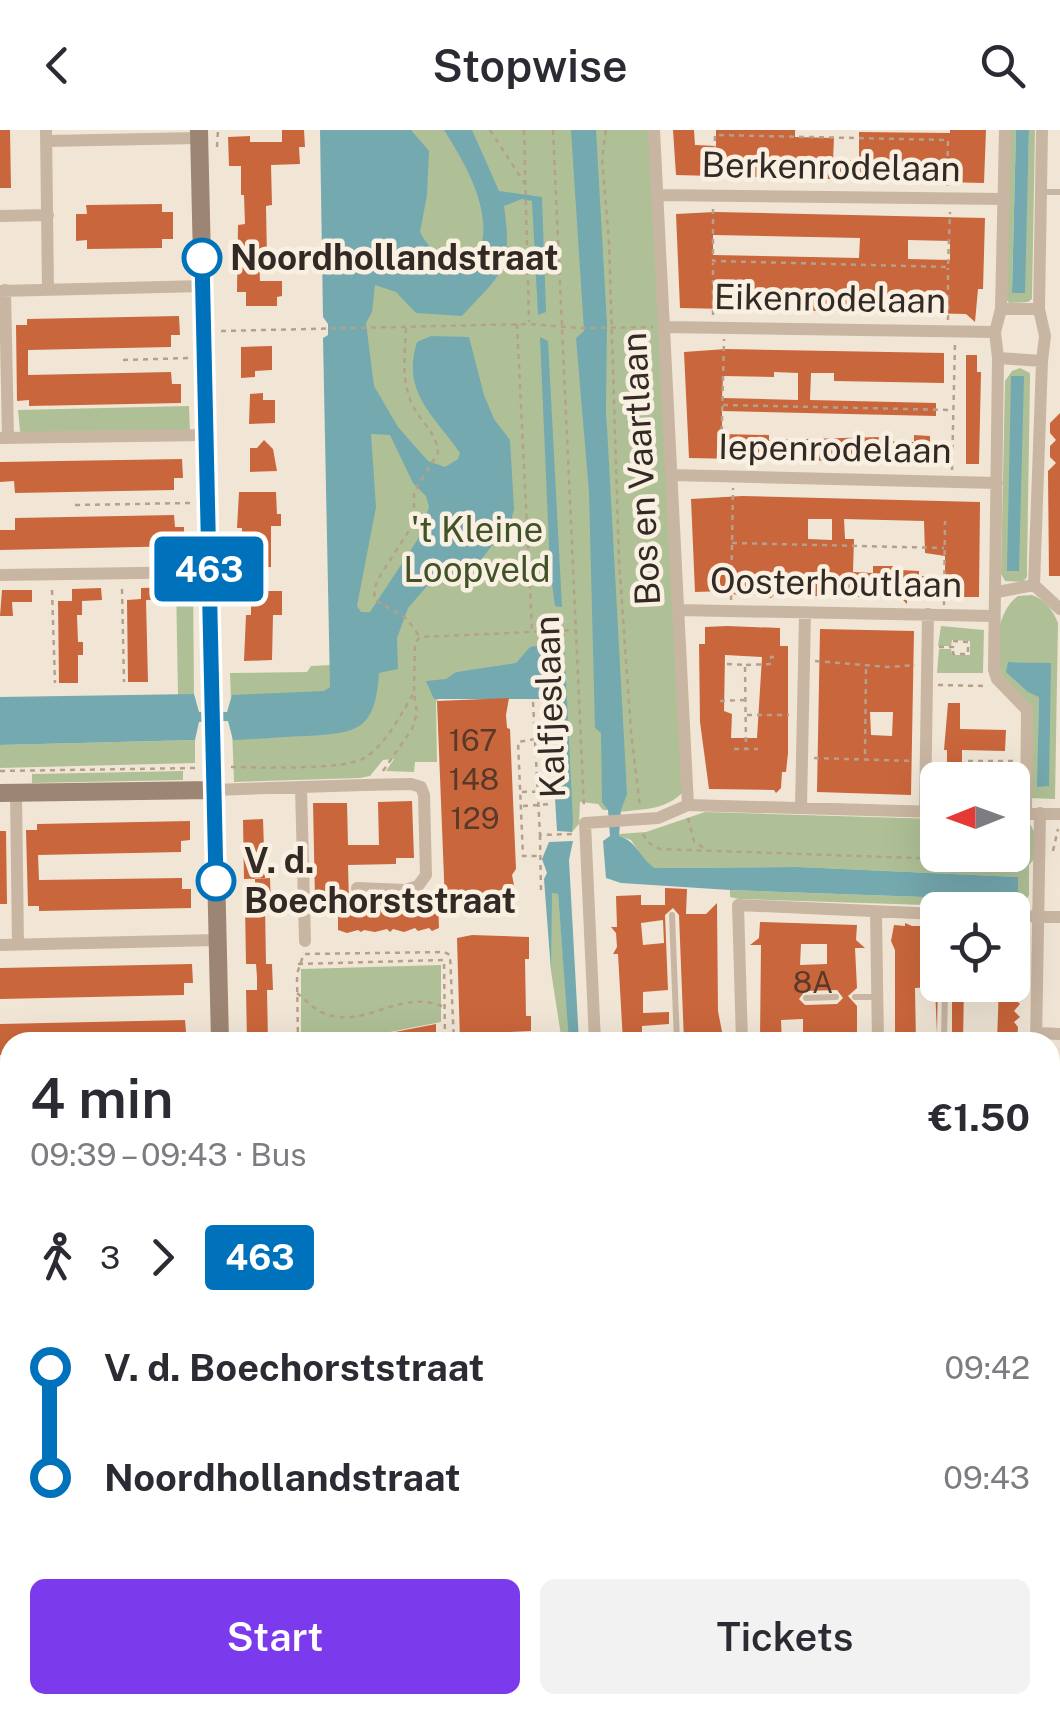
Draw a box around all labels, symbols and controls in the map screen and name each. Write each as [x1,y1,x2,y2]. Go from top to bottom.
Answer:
icon: back [30,38,85,93]
icon: search [975,38,1030,93]
text: Stopwise [432,39,628,92]
street label: Berkenrodelaan [701,144,961,189]
place label: Noordhollandstraat [230,237,558,278]
marker: Noordhollandstraat [183,239,221,277]
street label: Eikenrodelaan [714,276,946,321]
street label: Bos en Vaartlaan [613,331,668,607]
street label: Iepenrodelaan [718,426,952,471]
park label: 't Kleine Loopveld [403,509,551,590]
line badge: 463 [152,536,266,602]
text: 463 [174,549,244,590]
street label: Oosterhoutlaan [710,560,962,605]
street label: Kalfjeslaan [526,615,573,799]
house number: 167 [449,722,497,758]
house number: 148 [449,761,499,797]
north arrow [920,762,1030,872]
map controls [920,762,1030,1002]
house number: 129 [451,800,499,836]
place label: V. d. Boechorststraat [244,840,516,921]
marker: V. d. Boechorststraat [197,862,235,900]
button: locate [920,892,1030,1002]
house number: 8A [793,964,833,1000]
text: 4 min [30,1066,173,1130]
text: €1.50 [929,1095,1030,1140]
text: 09:39 – 09:43 · Bus [30,1136,307,1173]
icon: walk [30,1230,85,1285]
icon: forward [135,1230,190,1285]
text: 463 [225,1237,294,1278]
text: 3 [100,1239,120,1276]
text: V. d. Boechorststraat [104,1345,484,1390]
text: 09:42 [944,1349,1030,1386]
text: Noordhollandstraat [104,1455,461,1500]
text: 09:43 [943,1459,1030,1496]
button: Start [30,1579,520,1694]
button: Tickets [540,1579,1030,1694]

